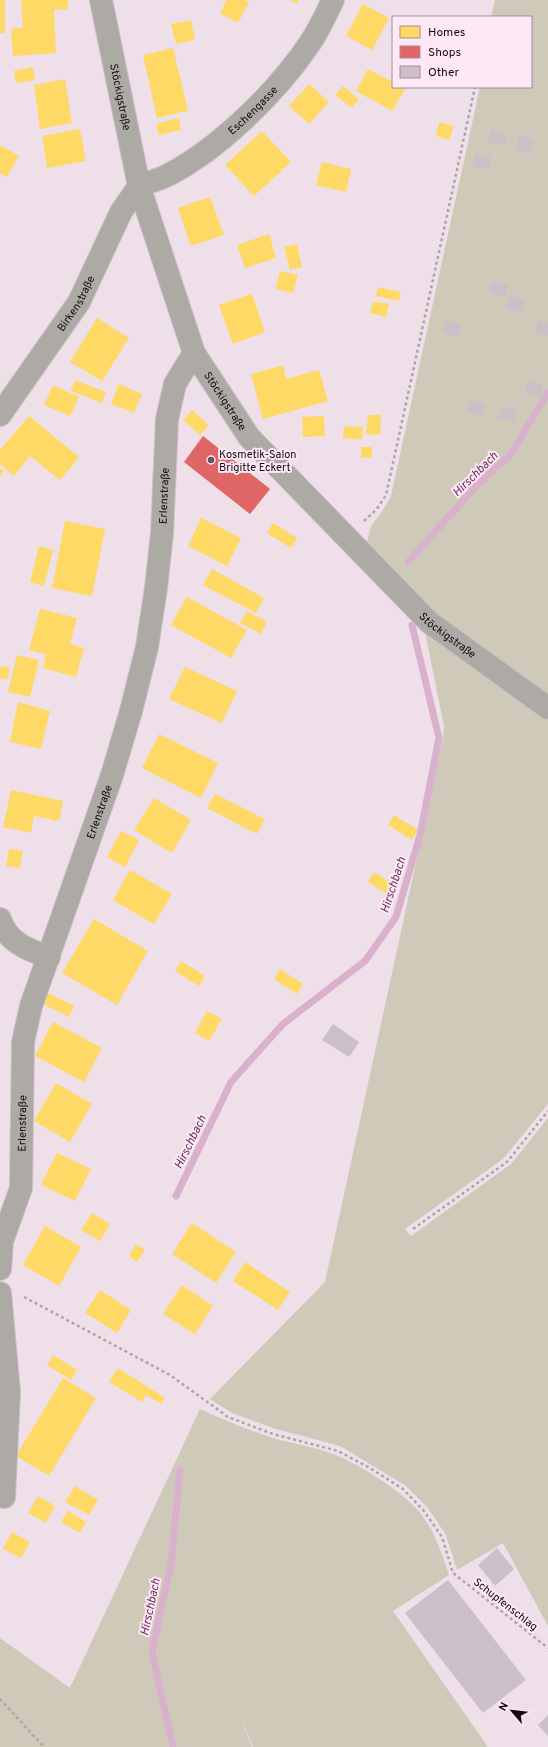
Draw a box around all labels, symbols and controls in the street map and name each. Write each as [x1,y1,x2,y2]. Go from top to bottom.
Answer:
legend [392,16,532,88]
text: Homes [428,25,465,41]
text: Shops [428,45,461,61]
street label: Stöckigstraße [106,63,134,132]
text: Other [428,65,460,81]
street label: Eschengasse [225,83,281,138]
street label: Birkenstraße [54,274,98,335]
street label: Stöckigstraße [200,369,249,434]
place label: Kosmetik-Salon Brigitte Eckert [219,448,297,475]
water label: Hirschbach [450,448,502,501]
marker: Kosmetik-Salon Brigitte Eckert [206,455,216,465]
street label: Erlenstraße [156,467,173,524]
street label: Stöckigstraße [416,610,479,662]
street label: Erlenstraße [84,783,116,841]
water label: Hirschbach [377,855,411,915]
street label: Erlenstraße [15,1095,30,1152]
water label: Hirschbach [171,1112,211,1172]
street label: Schupfenschlag [470,1575,540,1634]
water label: Hirschbach [137,1577,165,1637]
north arrow [492,1691,532,1731]
text: N [496,1700,512,1714]

